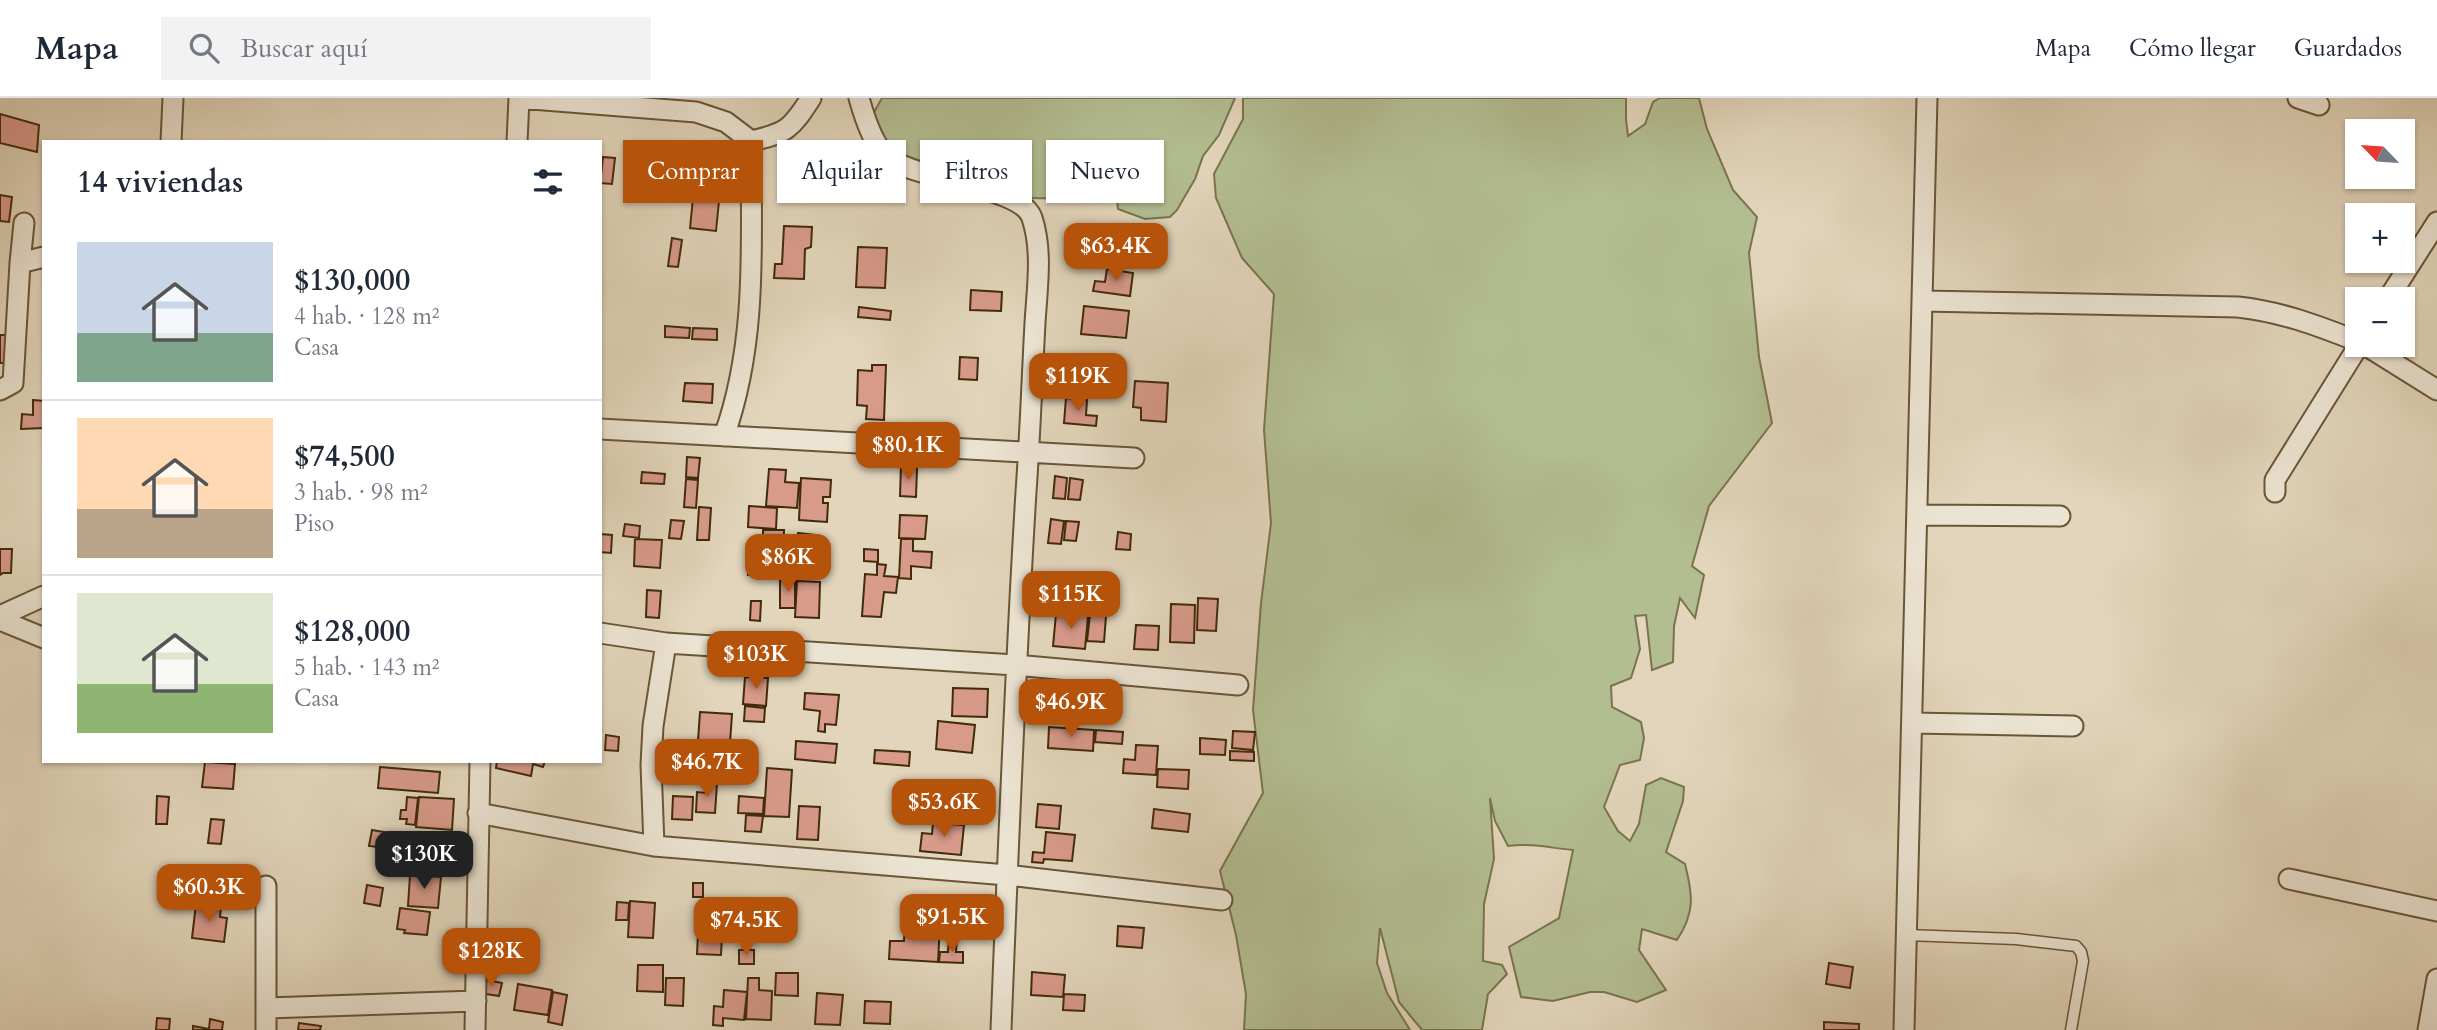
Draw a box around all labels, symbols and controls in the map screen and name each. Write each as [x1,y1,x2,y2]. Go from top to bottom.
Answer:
search box [161,17,651,80]
text: Mapa [35,26,119,71]
icon: search [185,29,223,67]
text: Buscar aquí [241,31,368,66]
text: Mapa [2035,32,2091,65]
text: Cómo llegar [2129,32,2256,65]
text: Guardados [2294,32,2402,65]
north arrow [2345,119,2415,189]
map controls [2345,119,2415,357]
chip: Comprar [623,140,763,203]
chip: Alquilar [777,140,906,203]
chip: Filtros [920,140,1032,203]
chip: Nuevo [1046,140,1164,203]
text: 14 viviendas [77,162,243,203]
icon: filters [529,163,567,201]
button: + [2345,203,2415,273]
pin: $63.4K [1059,223,1173,283]
text: $63.4K [1080,230,1152,261]
text: $130,000 [294,260,410,301]
icon: home [133,270,217,354]
button: − [2345,287,2415,357]
text: 4 hab. · 128 m² [294,301,440,332]
text: Casa [294,332,339,363]
pin: $119K [1029,354,1127,413]
text: $119K [1045,360,1111,391]
pin: $80.1K [851,422,965,482]
text: $80.1K [872,429,944,460]
text: $74,500 [294,436,395,477]
icon: home [133,446,217,530]
text: 3 hab. · 98 m² [294,477,428,508]
text: Piso [294,508,334,539]
pin: $86K [747,534,829,594]
text: $86K [761,541,815,572]
pin: $115K [1022,572,1120,631]
text: $115K [1038,578,1104,609]
text: $128,000 [294,611,410,652]
icon: home [133,621,217,705]
pin: $103K [707,632,805,691]
text: $103K [723,638,789,669]
text: 5 hab. · 143 m² [294,652,440,683]
pin: $46.9K [1014,680,1128,739]
text: Casa [294,683,339,714]
text: $46.9K [1035,686,1107,717]
pin: $46.7K [650,740,764,799]
text: $46.7K [671,746,743,777]
pin: $53.6K [887,780,1001,839]
text: $53.6K [908,786,980,817]
pin: $130K [375,832,473,891]
text: $130K [391,838,457,869]
pin: $60.3K [152,864,266,924]
text: $60.3K [173,871,245,902]
pin: $91.5K [895,894,1009,954]
pin: $74.5K [689,898,803,957]
text: $91.5K [916,901,988,932]
text: $74.5K [710,904,782,935]
pin: $128K [442,928,540,988]
text: $128K [458,935,524,966]

